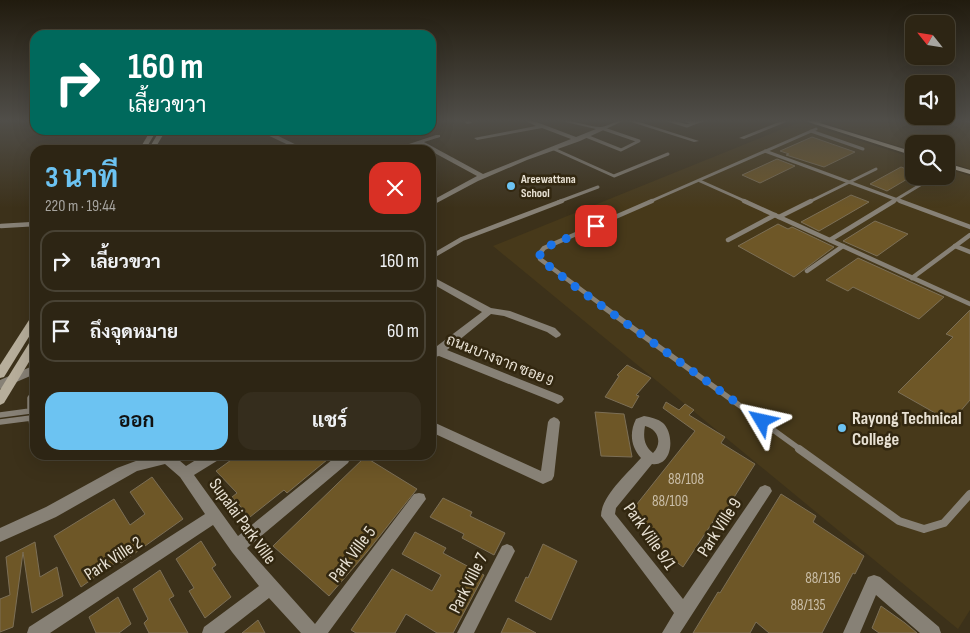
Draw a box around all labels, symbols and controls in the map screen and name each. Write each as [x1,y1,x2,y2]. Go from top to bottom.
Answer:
north arrow [905,15,955,65]
map controls [905,15,955,185]
text: 160 m [128,46,204,89]
icon: right [45,50,110,115]
button: sound [905,75,955,125]
text: เลี้ยวขวา [128,92,206,119]
button: search [905,135,955,185]
text: 3 นาที [45,160,118,196]
button: close [369,162,421,214]
place label: Areewattana School [520,172,576,201]
marker: Areewattana School [505,180,517,192]
text: 220 m · 19:44 [45,197,116,216]
pin [575,205,617,247]
icon: arrive [582,212,610,240]
icon: right [47,247,75,275]
text: 160 m [380,250,419,273]
text: เลี้ยวขวา [90,251,161,274]
icon: arrive [47,317,75,345]
text: 60 m [387,320,419,343]
text: ถึงจุดหมาย [90,321,178,344]
street label: ถนนบางจาก ซอย 9 [443,330,556,391]
button: ออก [45,392,228,450]
button: แชร์ [238,392,421,450]
position arrow [735,394,787,446]
place label: Rayong Technical College [852,408,962,450]
marker: Rayong Technical College [836,422,848,434]
house number: 88/108 [668,470,704,489]
street label: Supalai Park Ville [205,474,281,568]
house number: 88/109 [652,492,688,511]
street label: Park Ville 9 [693,494,746,560]
street label: Park Ville 9/1 [619,499,681,574]
street label: Park Ville 5 [325,522,380,586]
street label: Park Ville 2 [80,532,146,585]
street label: Park Ville 7 [444,549,493,617]
house number: 88/136 [805,569,841,588]
house number: 88/135 [790,596,826,615]

